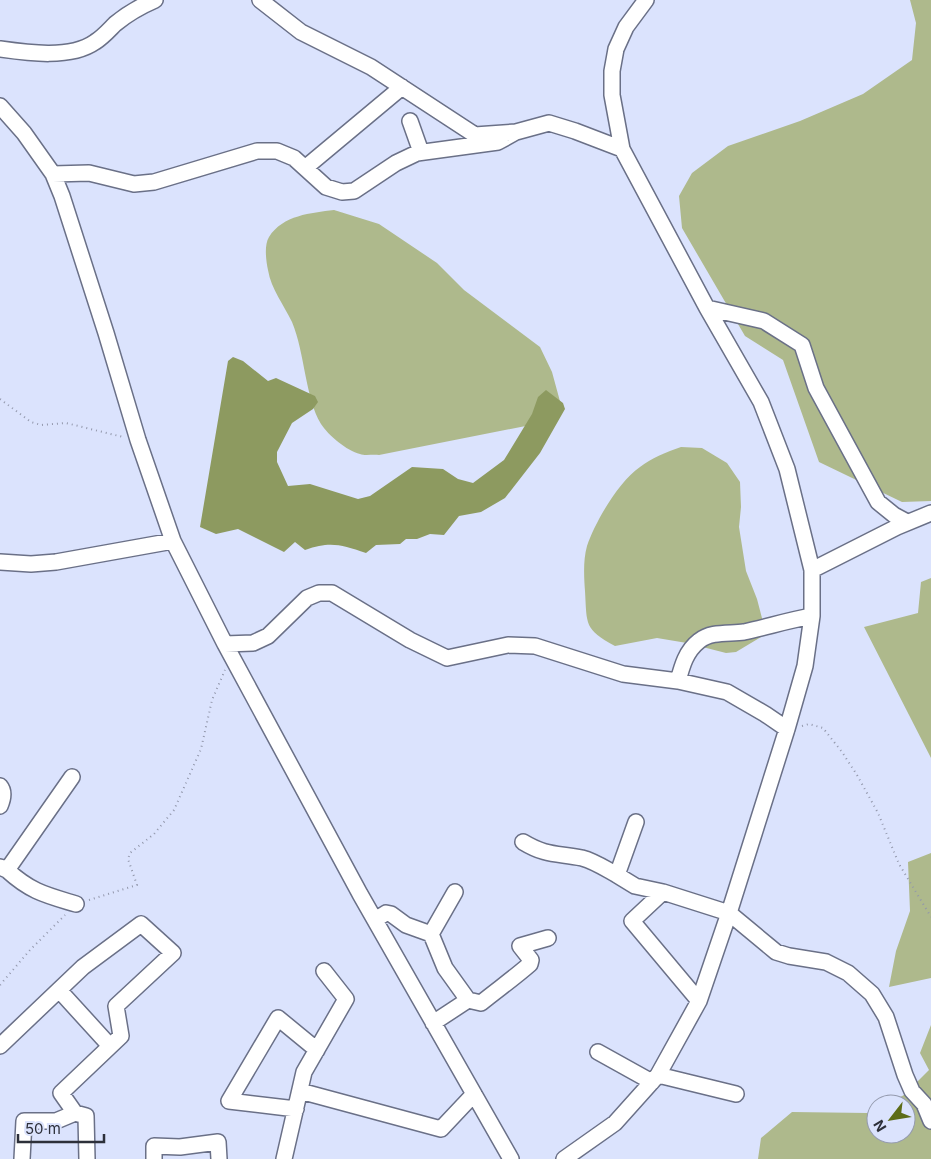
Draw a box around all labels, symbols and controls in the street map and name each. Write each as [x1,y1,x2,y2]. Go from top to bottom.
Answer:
north arrow [866,1094,916,1144]
scale bar [18,1112,104,1144]
text: N [869,1117,889,1135]
text: 50 m [25,1119,61,1138]

